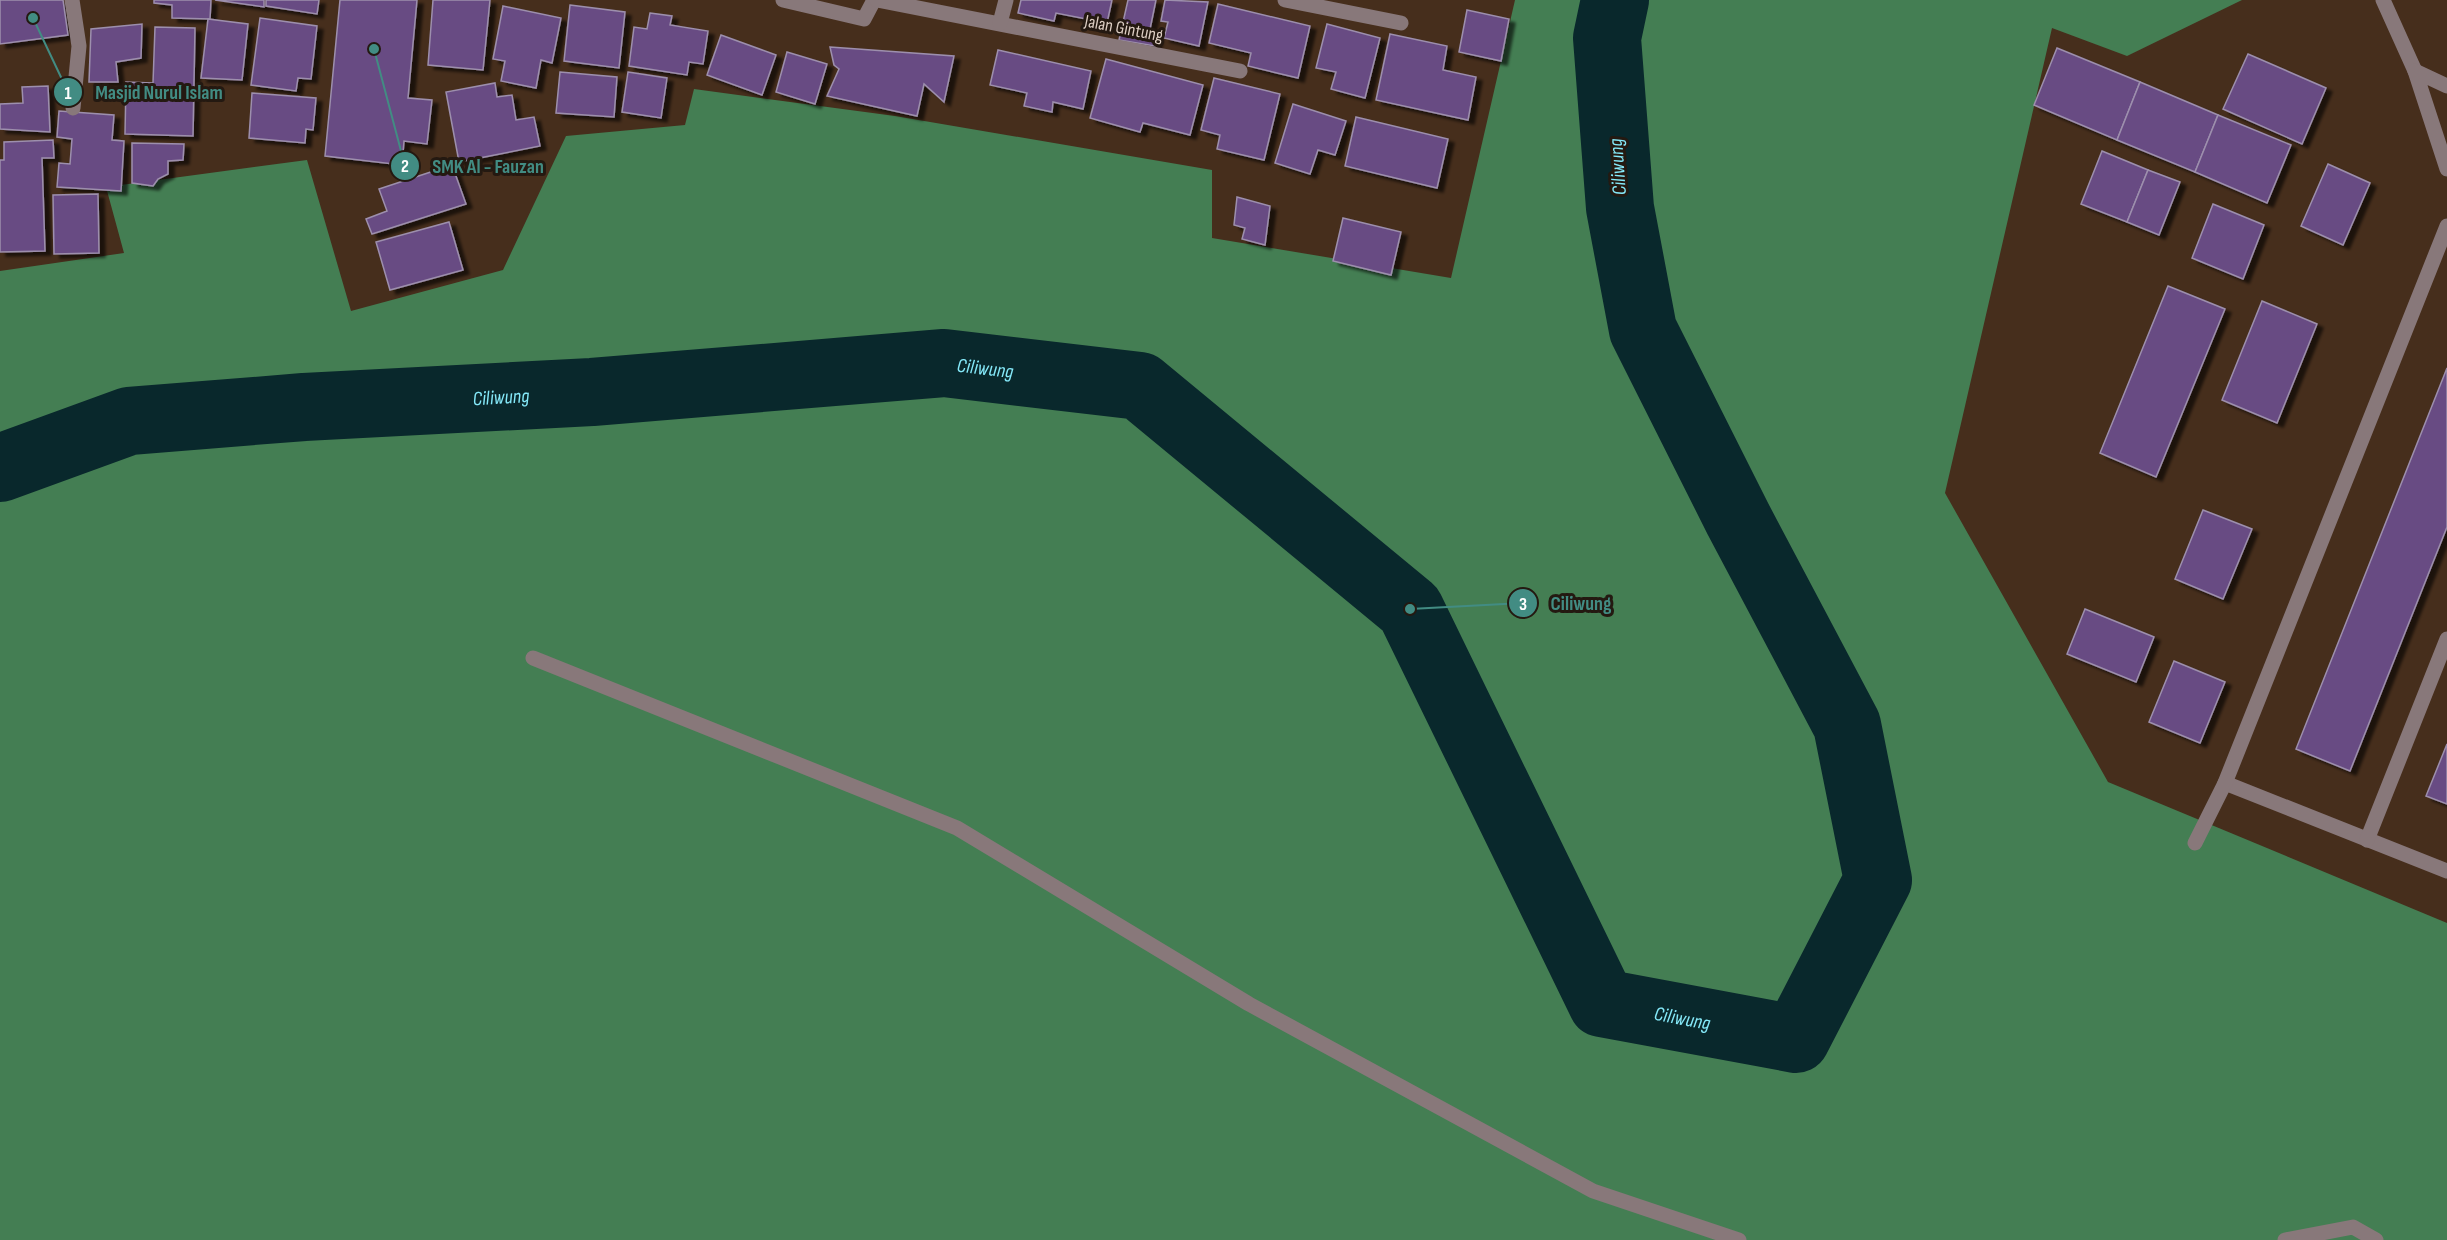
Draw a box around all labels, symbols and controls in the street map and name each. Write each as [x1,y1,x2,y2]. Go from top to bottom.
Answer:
street label: Jalan Gintung [1082,10,1165,46]
callout: Masjid Nurul Islam [53,73,234,111]
text: Masjid Nurul Islam [95,81,223,105]
text: 1 [64,83,72,104]
water label: Ciliwung [1604,138,1632,196]
callout: SMK Al - Fauzan [390,147,556,185]
text: SMK Al - Fauzan [432,155,544,179]
text: 2 [401,156,409,177]
water label: Ciliwung [956,354,1015,384]
water label: Ciliwung [472,384,530,411]
callout: Ciliwung [1508,584,1623,622]
text: Ciliwung [1551,592,1612,616]
text: 3 [1519,594,1527,615]
water label: Ciliwung [1652,1002,1712,1036]

